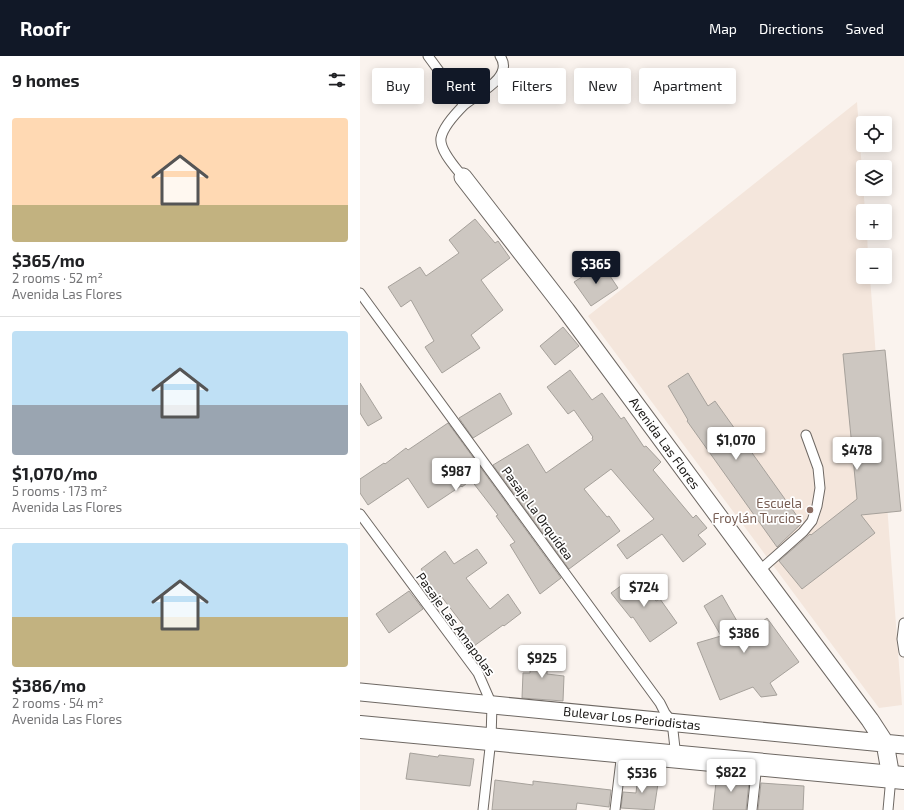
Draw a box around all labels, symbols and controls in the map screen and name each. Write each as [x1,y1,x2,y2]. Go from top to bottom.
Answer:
text: Roofr [20,17,70,40]
text: Map [709,20,737,37]
text: Directions [759,20,824,37]
text: Saved [846,20,884,37]
chip: Buy [372,68,424,104]
chip: Rent [432,68,490,104]
chip: Filters [498,68,566,104]
chip: New [574,68,631,104]
chip: Apartment [639,68,736,104]
icon: filters [326,69,348,91]
text: 9 homes [12,70,80,90]
map controls [856,116,892,284]
button: locate [856,116,892,152]
icon: home [144,144,216,216]
button: layers [856,160,892,196]
button: + [856,204,892,240]
button: − [856,248,892,284]
text: $365/mo [12,250,85,270]
pin: $365 [572,251,620,285]
text: $365 [581,256,611,272]
text: 2 rooms · 52 m² [12,270,103,286]
text: Avenida Las Flores [12,286,122,302]
icon: home [144,357,216,429]
street label: Avenida Las Flores [626,394,704,492]
pin: $1,070 [703,427,769,461]
text: $1,070 [716,432,756,448]
pin: $478 [833,437,881,471]
text: $478 [842,442,872,458]
pin: $987 [432,458,480,492]
text: $1,070/mo [12,463,98,483]
text: $987 [441,463,471,479]
street label: Pasaje La Orquídea [499,463,577,563]
text: 5 rooms · 173 m² [12,483,107,499]
place label: Escuela Froylán Turcios [712,495,802,526]
text: Avenida Las Flores [12,499,122,515]
marker: Escuela Froylán Turcios [805,505,815,515]
icon: home [144,569,216,641]
street label: Pasaje Las Amapolas [413,569,499,679]
pin: $724 [620,574,668,608]
text: $724 [629,579,659,595]
pin: $386 [720,620,768,654]
text: $386 [729,625,759,641]
pin: $925 [518,645,566,679]
text: $925 [527,650,557,666]
text: $386/mo [12,675,86,695]
text: 2 rooms · 54 m² [12,695,104,711]
street label: Bulevar Los Periodistas [563,703,701,733]
text: Avenida Las Flores [12,711,122,727]
pin: $822 [707,759,755,793]
pin: $536 [618,760,666,794]
text: $822 [716,764,746,780]
text: $536 [627,765,657,781]

